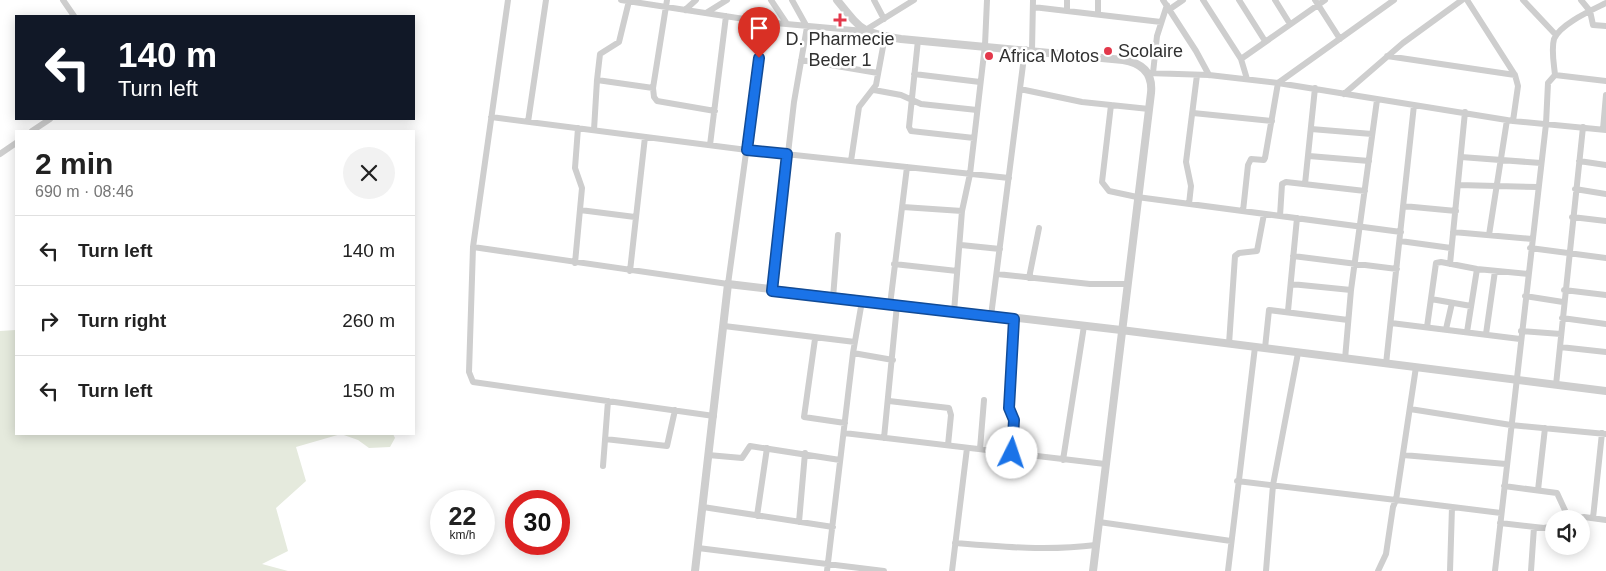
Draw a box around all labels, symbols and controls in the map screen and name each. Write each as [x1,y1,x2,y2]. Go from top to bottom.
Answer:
pin [738,7,780,58]
icon: arrive [745,14,773,42]
marker: D. Pharmecie Beder 1 [834,14,846,26]
place label: D. Pharmecie Beder 1 [785,29,895,70]
icon: left [35,35,100,100]
text: 140 m [118,35,217,74]
place label: Scolaire [1118,41,1183,61]
marker: Scolaire [1102,45,1114,57]
place label: Africa Motos [999,46,1099,66]
marker: Africa Motos [983,50,995,62]
text: Turn left [118,76,198,101]
text: 2 min [35,147,113,180]
button: close [343,147,395,199]
text: 690 m · 08:46 [35,183,134,200]
icon: left [35,237,63,265]
text: Turn left [78,240,153,261]
text: 140 m [342,240,395,261]
icon: right [35,307,63,335]
text: Turn right [78,310,166,331]
text: 260 m [342,310,395,331]
icon: left [35,377,63,405]
text: Turn left [78,380,153,401]
text: 150 m [342,380,395,401]
position arrow [985,426,1037,478]
speed limit sign: 30 [505,490,570,555]
text: 22 [449,502,476,530]
map controls [1545,510,1590,555]
button: sound [1545,510,1590,555]
text: km/h [449,528,476,542]

